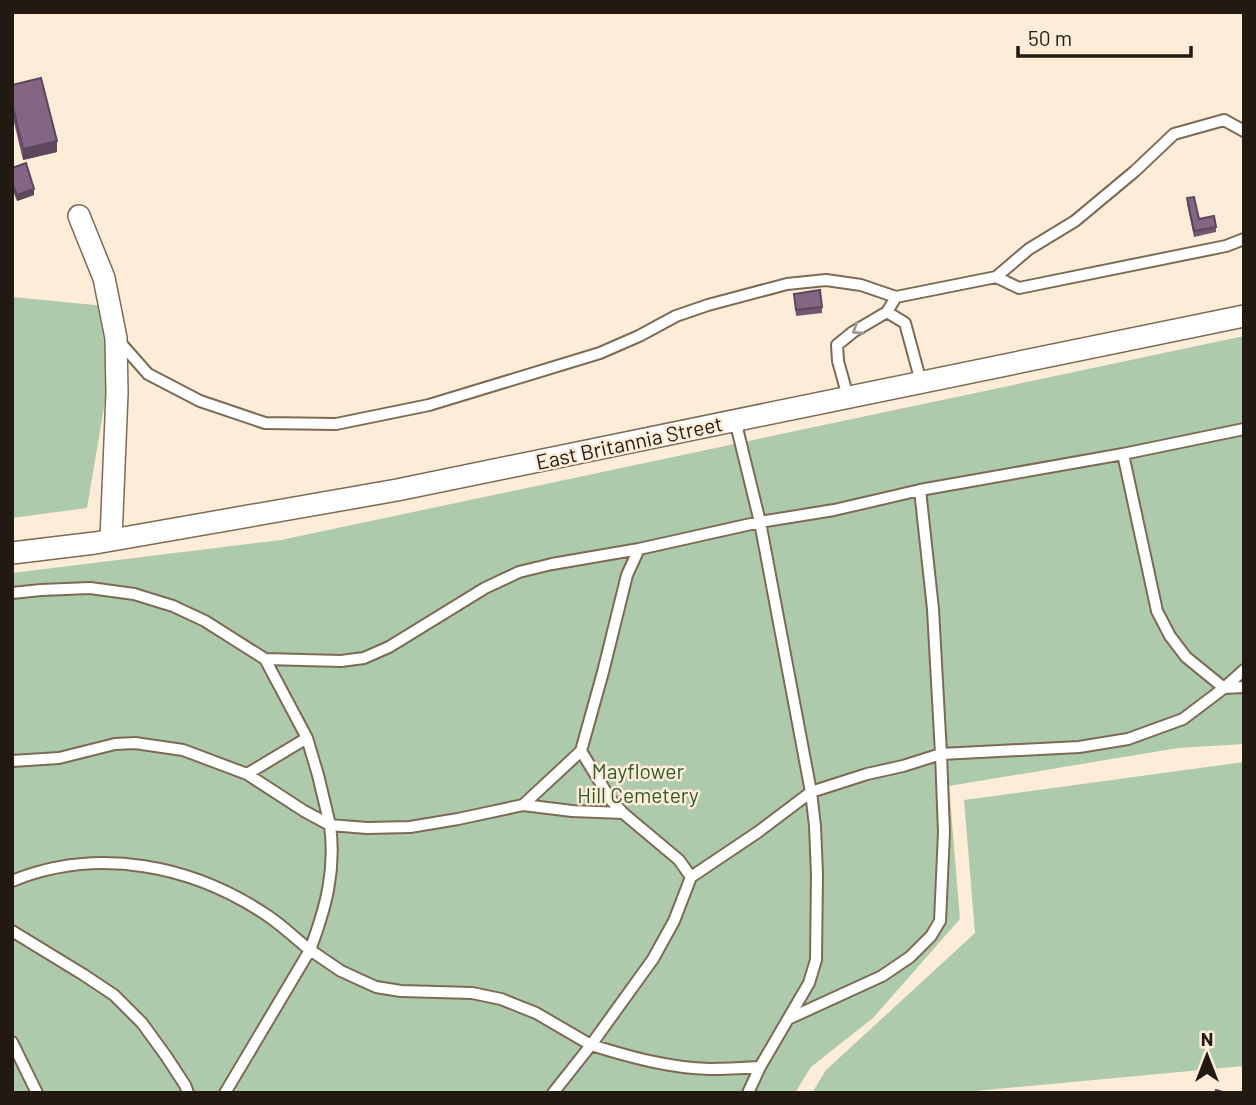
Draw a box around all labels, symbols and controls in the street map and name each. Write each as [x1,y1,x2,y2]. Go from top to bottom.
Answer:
scale bar [1018,14,1191,58]
text: 50 m [1028,25,1072,50]
one-way arrow [852,322,865,335]
street label: East Britannia Street [533,410,725,474]
park label: Mayflower Hill Cemetery [577,758,699,807]
north arrow [1172,1021,1242,1091]
text: N [1201,1027,1213,1050]

